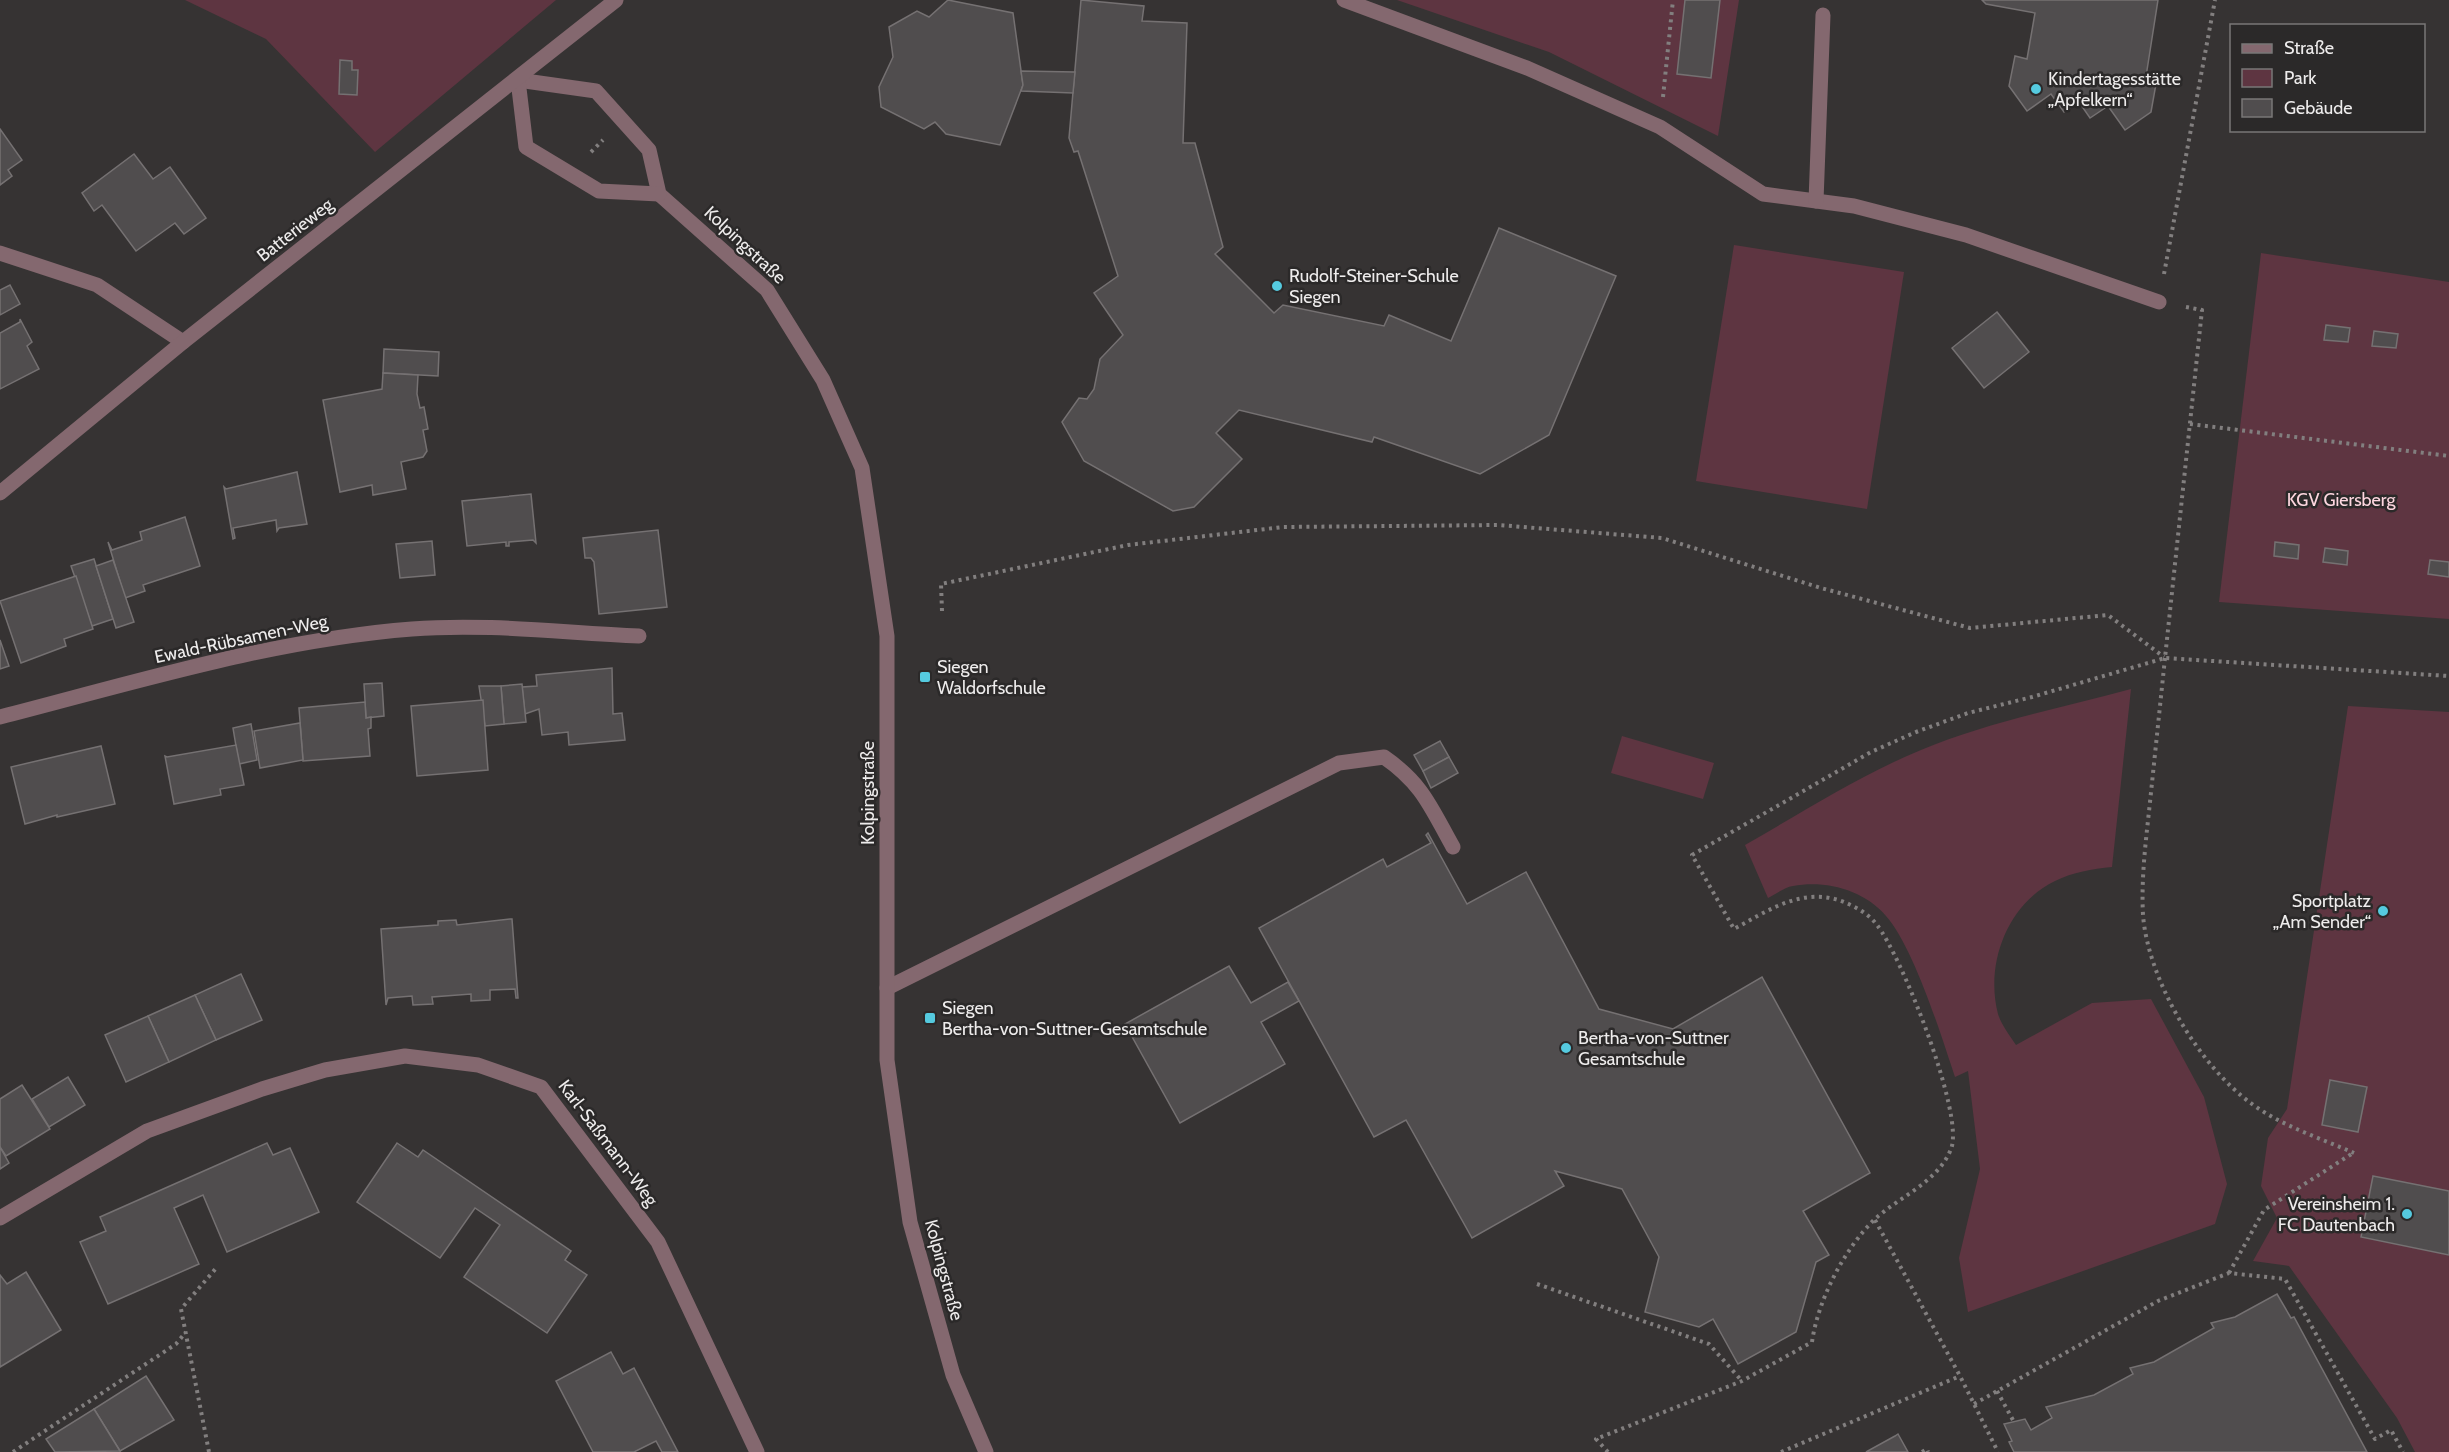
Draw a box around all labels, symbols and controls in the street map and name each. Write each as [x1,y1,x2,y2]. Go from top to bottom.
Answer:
legend [2230,24,2425,132]
text: Straße [2284,37,2334,59]
text: Park [2284,67,2317,89]
place label: Kindertagesstätte „Apfelkern“ [2048,68,2181,111]
marker: Kindertagesstätte „Apfelkern“ [2029,82,2043,96]
text: Gebäude [2284,97,2353,119]
street label: Batterieweg [253,193,338,266]
street label: Kolpingstraße [700,202,790,288]
place label: Rudolf-Steiner-Schule Siegen [1289,265,1459,308]
marker: Rudolf-Steiner-Schule Siegen [1270,279,1284,293]
park label: KGV Giersberg [2287,489,2396,511]
street label: Ewald-Rübsamen-Weg [152,610,331,668]
place label: Siegen Waldorfschule [937,656,1046,699]
marker: Siegen Waldorfschule [918,670,932,684]
street label: Kolpingstraße [857,741,879,845]
place label: Sportplatz „Am Sender“ [2273,890,2372,933]
marker: Sportplatz „Am Sender“ [2376,904,2390,918]
place label: Siegen Bertha-von-Suttner-Gesamtschule [942,997,1207,1040]
marker: Siegen Bertha-von-Suttner-Gesamtschule [923,1011,937,1025]
place label: Bertha-von-Suttner Gesamtschule [1578,1027,1729,1070]
marker: Bertha-von-Suttner Gesamtschule [1559,1041,1573,1055]
street label: Karl-Saßmann-Weg [553,1076,663,1211]
place label: Vereinsheim 1. FC Dautenbach [2278,1193,2395,1236]
marker: Vereinsheim 1. FC Dautenbach [2400,1207,2414,1221]
street label: Kolpingstraße [920,1217,968,1323]

